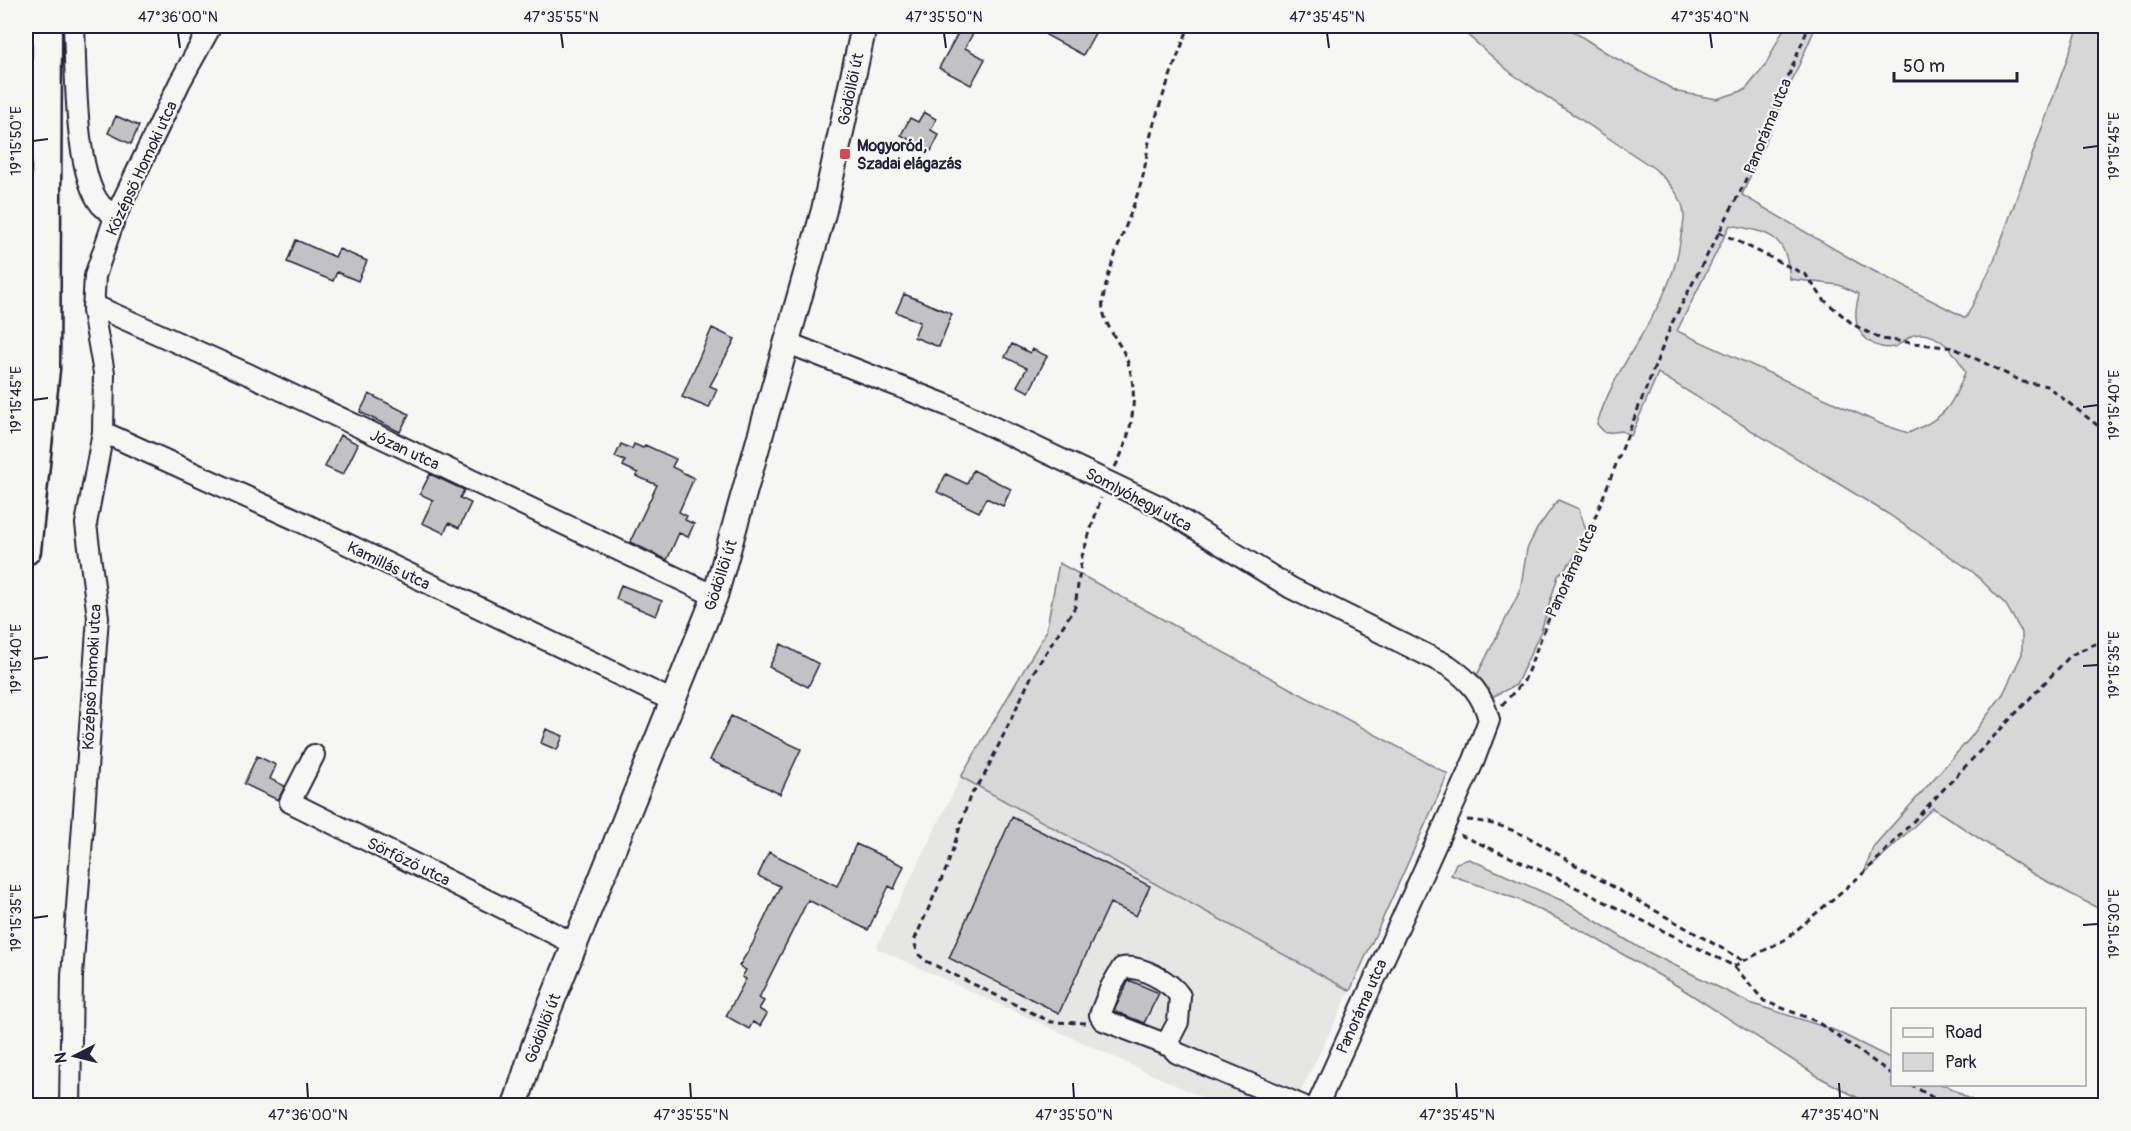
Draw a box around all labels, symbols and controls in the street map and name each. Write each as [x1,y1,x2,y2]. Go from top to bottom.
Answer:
text: 47°36'00"N [138,8,218,27]
text: 47°35'55"N [523,8,599,27]
text: 47°35'50"N [905,8,983,27]
text: 47°35'45"N [1289,8,1365,27]
text: 47°35'40"N [1671,8,1749,27]
scale bar [1894,45,2017,83]
street label: Gödöllői út [834,51,869,127]
text: 50 m [1903,55,1945,78]
street label: Panoráma utca [1740,76,1796,177]
street label: Középső Homoki utca [102,98,182,239]
text: 19°15'50"E [7,106,26,176]
text: 19°15'45"E [2105,112,2124,180]
place label: Mogyoród, Szadai elágazás [857,136,962,174]
marker: Mogyoród, Szadai elágazás [838,147,852,161]
text: 19°15'45"E [7,366,26,434]
text: 19°15'40"E [2105,370,2124,440]
street label: Józan utca [367,425,442,475]
street label: Somlyóhegyi utca [1082,463,1195,536]
street label: Panoráma utca [1541,520,1602,621]
street label: Kamillás utca [344,537,433,595]
street label: Gödöllői út [700,537,742,613]
street label: Középső Homoki utca [78,603,106,751]
text: 19°15'40"E [7,624,26,694]
text: 19°15'35"E [2105,631,2124,699]
street label: Sörfőző utca [364,833,453,891]
text: 19°15'35"E [7,884,26,952]
text: 19°15'30"E [2105,889,2124,959]
street label: Panoráma utca [1332,956,1392,1057]
street label: Gödöllői út [520,990,566,1066]
legend [1891,1008,2086,1086]
text: Road [1945,1021,1982,1044]
north arrow [45,1026,105,1086]
text: N [50,1051,72,1064]
text: Park [1945,1051,1977,1074]
text: 47°36'00"N [268,1106,348,1125]
text: 47°35'55"N [653,1106,729,1125]
text: 47°35'50"N [1035,1106,1113,1125]
text: 47°35'45"N [1419,1106,1495,1125]
text: 47°35'40"N [1801,1106,1879,1125]

